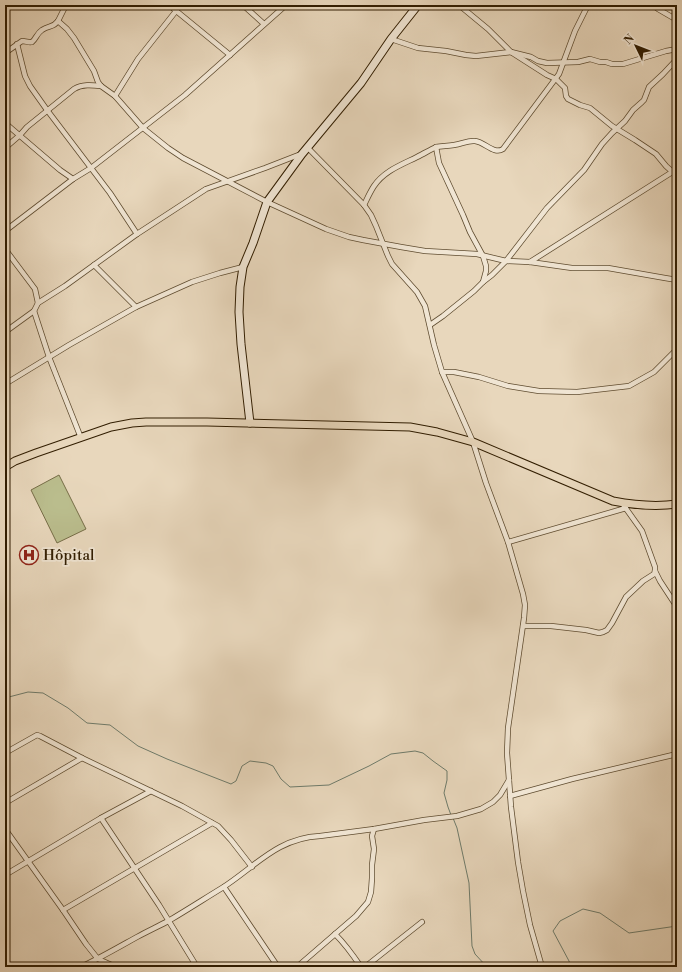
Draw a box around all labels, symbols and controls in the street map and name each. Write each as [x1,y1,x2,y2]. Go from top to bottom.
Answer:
north arrow [616,26,656,66]
text: N [621,32,638,48]
hospital icon: Hôpital [18,544,40,566]
place label: Hôpital [43,546,95,565]

